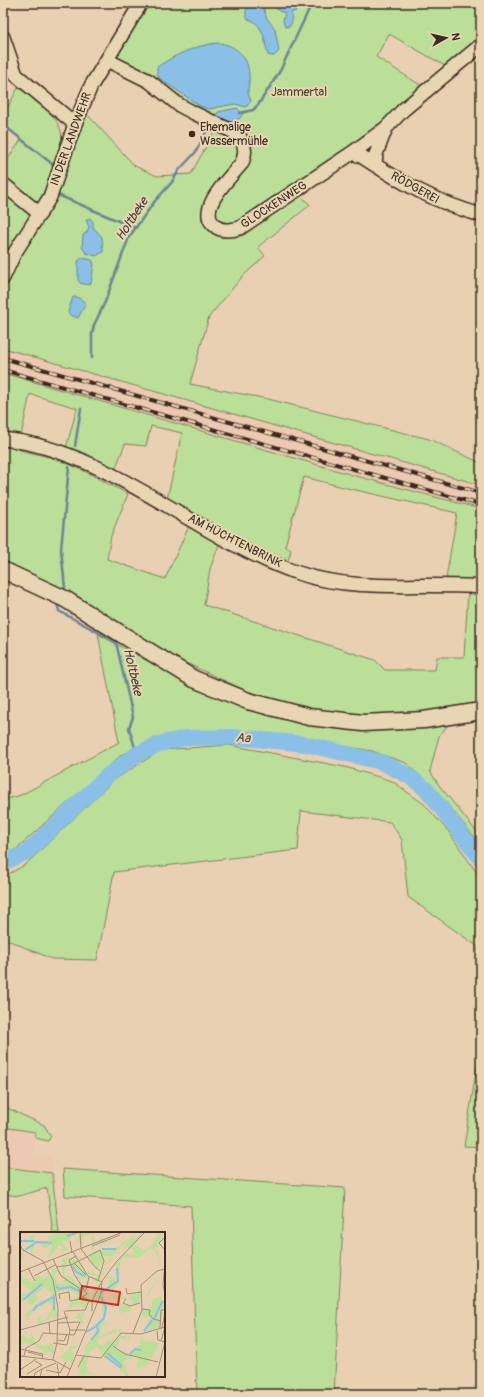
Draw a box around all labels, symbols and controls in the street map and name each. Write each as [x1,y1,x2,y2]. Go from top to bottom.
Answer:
north arrow [426,18,466,58]
text: N [448,32,462,42]
park label: Jammertal [271,85,327,100]
street label: IN DER LANDWEHR [47,90,95,188]
place label: Ehemalige Wassermühle [200,120,268,149]
marker: Ehemalige Wassermühle [187,129,197,139]
street label: RÖDGEREI [388,168,442,207]
street label: GLOCKENWEG [238,178,310,232]
water label: Holtbeke [112,193,153,244]
street label: AM HÜCHTENBRINK [185,510,285,571]
water label: Holtbeke [120,647,147,699]
water label: Aa [235,730,252,747]
inset map [20,1232,165,1377]

